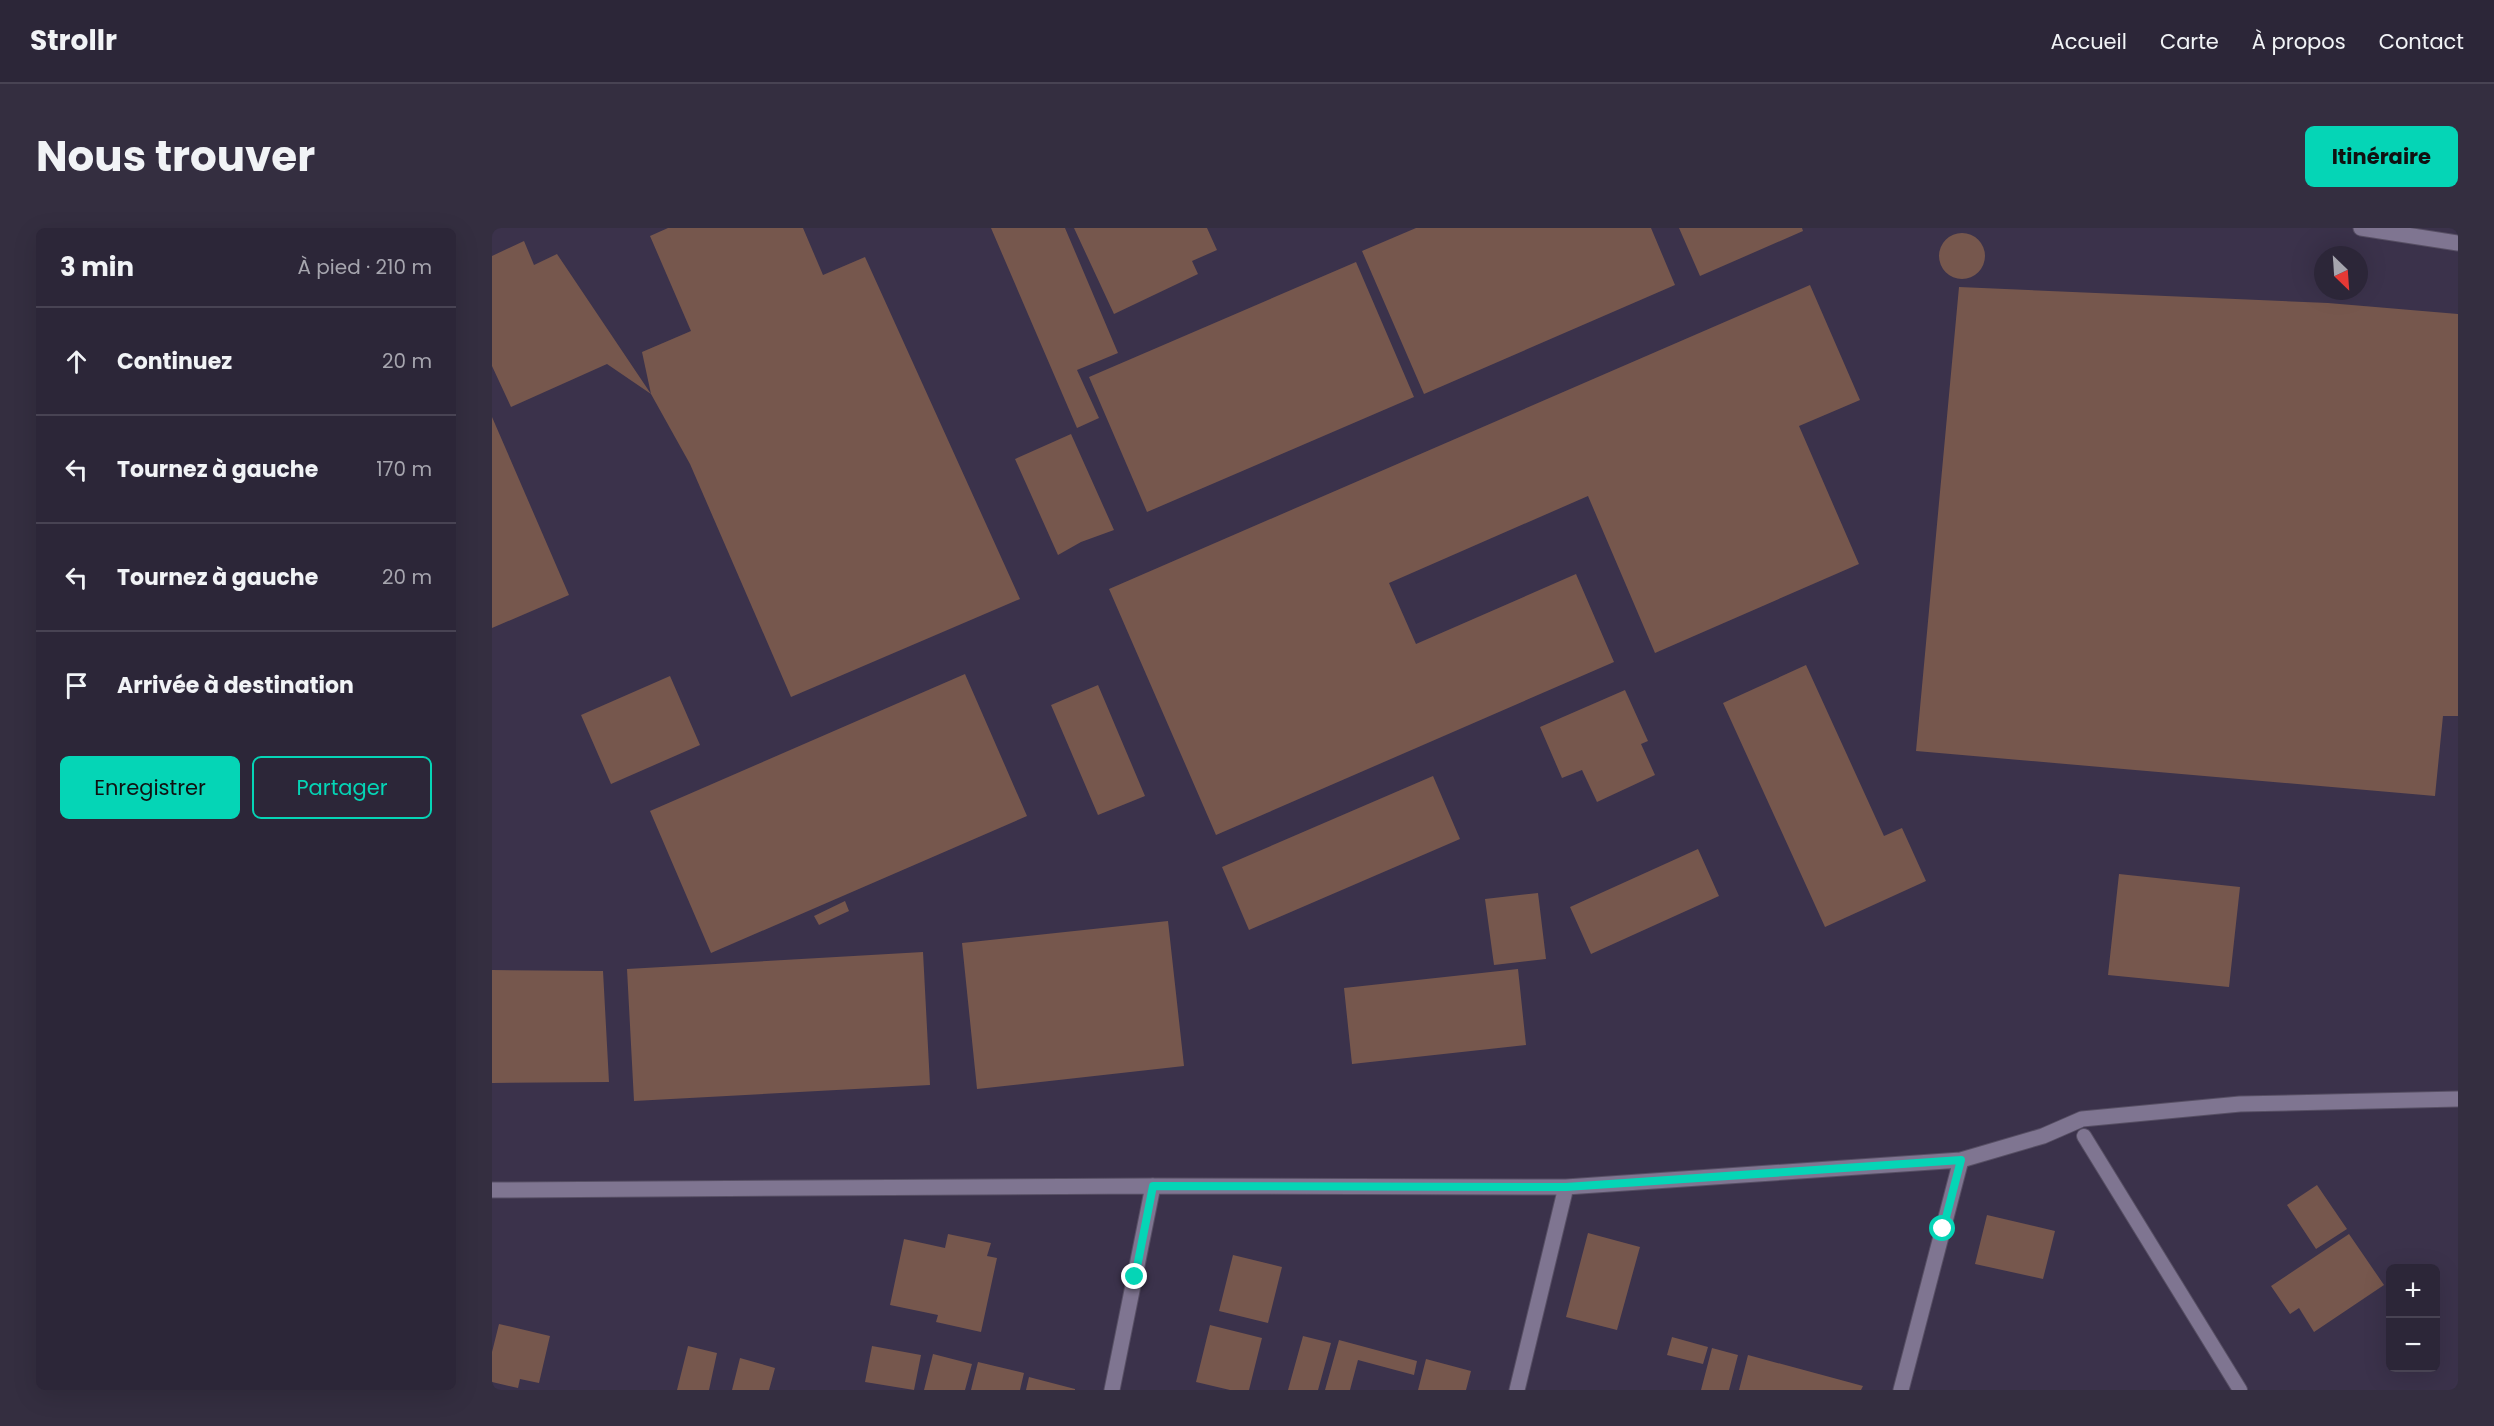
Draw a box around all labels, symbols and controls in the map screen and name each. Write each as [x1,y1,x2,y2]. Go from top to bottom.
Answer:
text: Strollr [30,21,117,60]
text: Accueil [2050,27,2127,56]
text: Carte [2160,27,2219,56]
text: À propos [2252,27,2346,56]
text: Contact [2379,27,2464,56]
button: Itinéraire [2305,126,2458,187]
text: Nous trouver [36,127,315,186]
north arrow [2314,246,2368,300]
text: 3 min [60,249,134,285]
text: À pied · 210 m [298,253,432,281]
icon: ahead [60,345,93,378]
text: Continuez [117,346,232,377]
text: 20 m [382,347,432,375]
icon: left [60,453,93,486]
text: Tournez à gauche [117,454,318,485]
text: 170 m [376,455,432,483]
icon: left [60,561,93,594]
text: Tournez à gauche [117,562,318,593]
text: 20 m [382,563,432,591]
icon: arrive [60,669,93,702]
text: Arrivée à destination [117,670,354,701]
button: Enregistrer [60,756,240,819]
button: Partager [252,756,432,819]
route start [1929,1215,1955,1241]
route end [1121,1263,1147,1289]
map controls [2386,1264,2440,1372]
button: + [2386,1264,2440,1318]
button: − [2386,1318,2440,1372]

